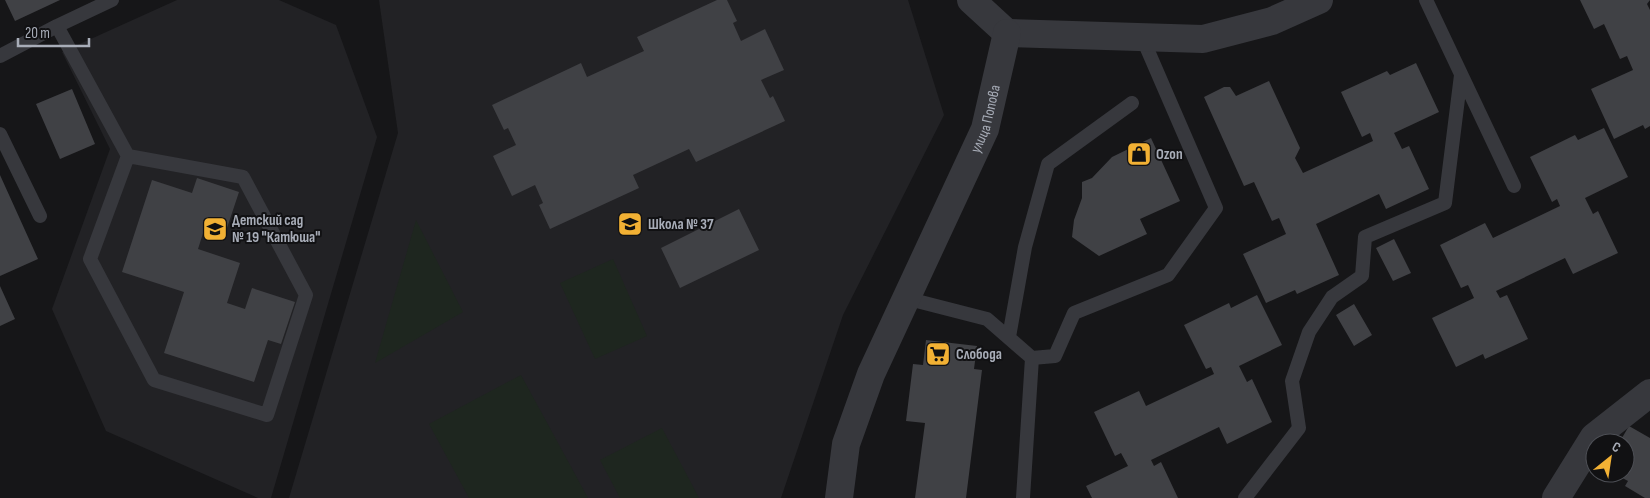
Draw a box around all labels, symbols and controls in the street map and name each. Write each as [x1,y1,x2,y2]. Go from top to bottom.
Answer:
scale bar [18,15,89,47]
text: 20 m [25,24,50,43]
street label: улица Попова [966,83,1005,156]
shop icon: Ozon [1126,141,1152,167]
place label: Ozon [1156,145,1183,164]
place label: Детский сад № 19 "Катюша" [232,211,320,247]
school or university icon: Школа № 37 [617,211,643,237]
place label: Школа № 37 [648,215,714,234]
school or university icon: Детский сад № 19 "Катюша" [202,216,228,242]
supermarket icon: Слобода [925,341,951,367]
place label: Слобода [956,345,1002,364]
north arrow [1585,433,1635,483]
text: С [1609,438,1624,456]

